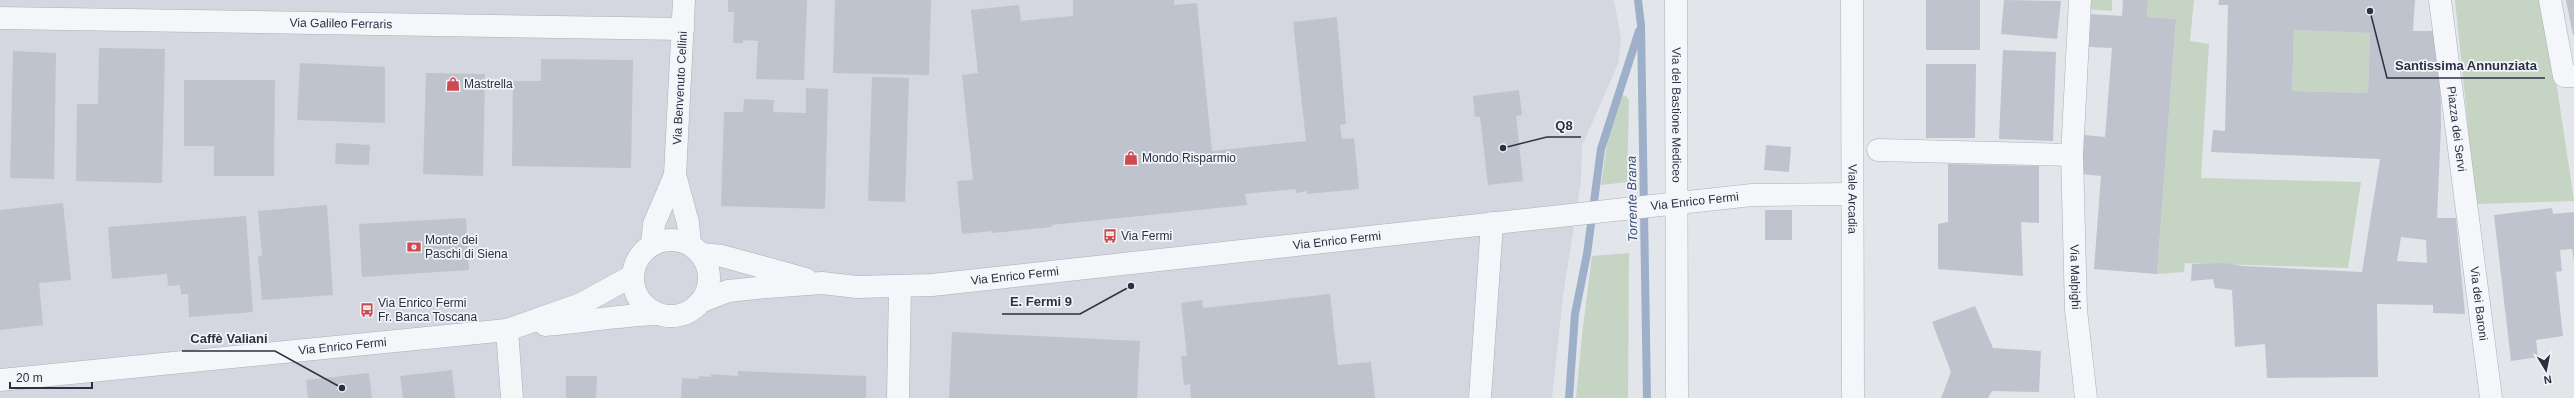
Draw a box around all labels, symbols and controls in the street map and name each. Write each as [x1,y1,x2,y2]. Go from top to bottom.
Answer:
street label: Via Galileo Ferraris [290,16,392,31]
street label: Via Benvenuto Cellini [670,31,690,145]
street label: Via del Bastione Mediceo [1669,47,1683,183]
callout: Santissima Annunziata [2387,53,2545,78]
text: Santissima Annunziata [2395,58,2538,73]
shop icon: Mastrella [445,76,461,92]
place label: Mastrella [464,77,513,91]
street label: Piazza dei Servi [2444,85,2469,173]
callout: Q8 [1547,112,1581,137]
text: Q8 [1555,118,1573,133]
shop icon: Mondo Risparmio [1123,150,1139,166]
place label: Mondo Risparmio [1142,151,1236,165]
water label: Torrente Brana [1624,156,1640,242]
street label: Viale Arcadia [1845,164,1860,234]
street label: Via Enrico Fermi [1650,189,1740,213]
bus stop icon: Via Fermi [1102,228,1118,244]
place label: Via Fermi [1121,229,1172,243]
street label: Via Enrico Fermi [1292,229,1382,252]
place label: Monte dei Paschi di Siena [425,233,508,261]
bank icon: Monte dei Paschi di Siena [406,239,422,255]
street label: Via Malpighi [2067,244,2083,310]
street label: Via Enrico Fermi [970,264,1060,288]
street label: Via dei Baroni [2467,266,2491,341]
callout: E. Fermi 9 [1002,289,1080,314]
text: E. Fermi 9 [1010,294,1072,309]
place label: Via Enrico Fermi Fr. Banca Toscana [378,296,477,324]
bus stop icon: Via Enrico Fermi Fr. Banca Toscana [359,302,375,318]
callout: Caffè Valiani [182,326,275,351]
text: Caffè Valiani [190,331,268,346]
street label: Via Enrico Fermi [298,335,387,358]
north arrow [2526,350,2566,390]
scale bar [10,364,92,390]
text: 20 m [16,371,43,385]
text: N [2543,373,2553,386]

